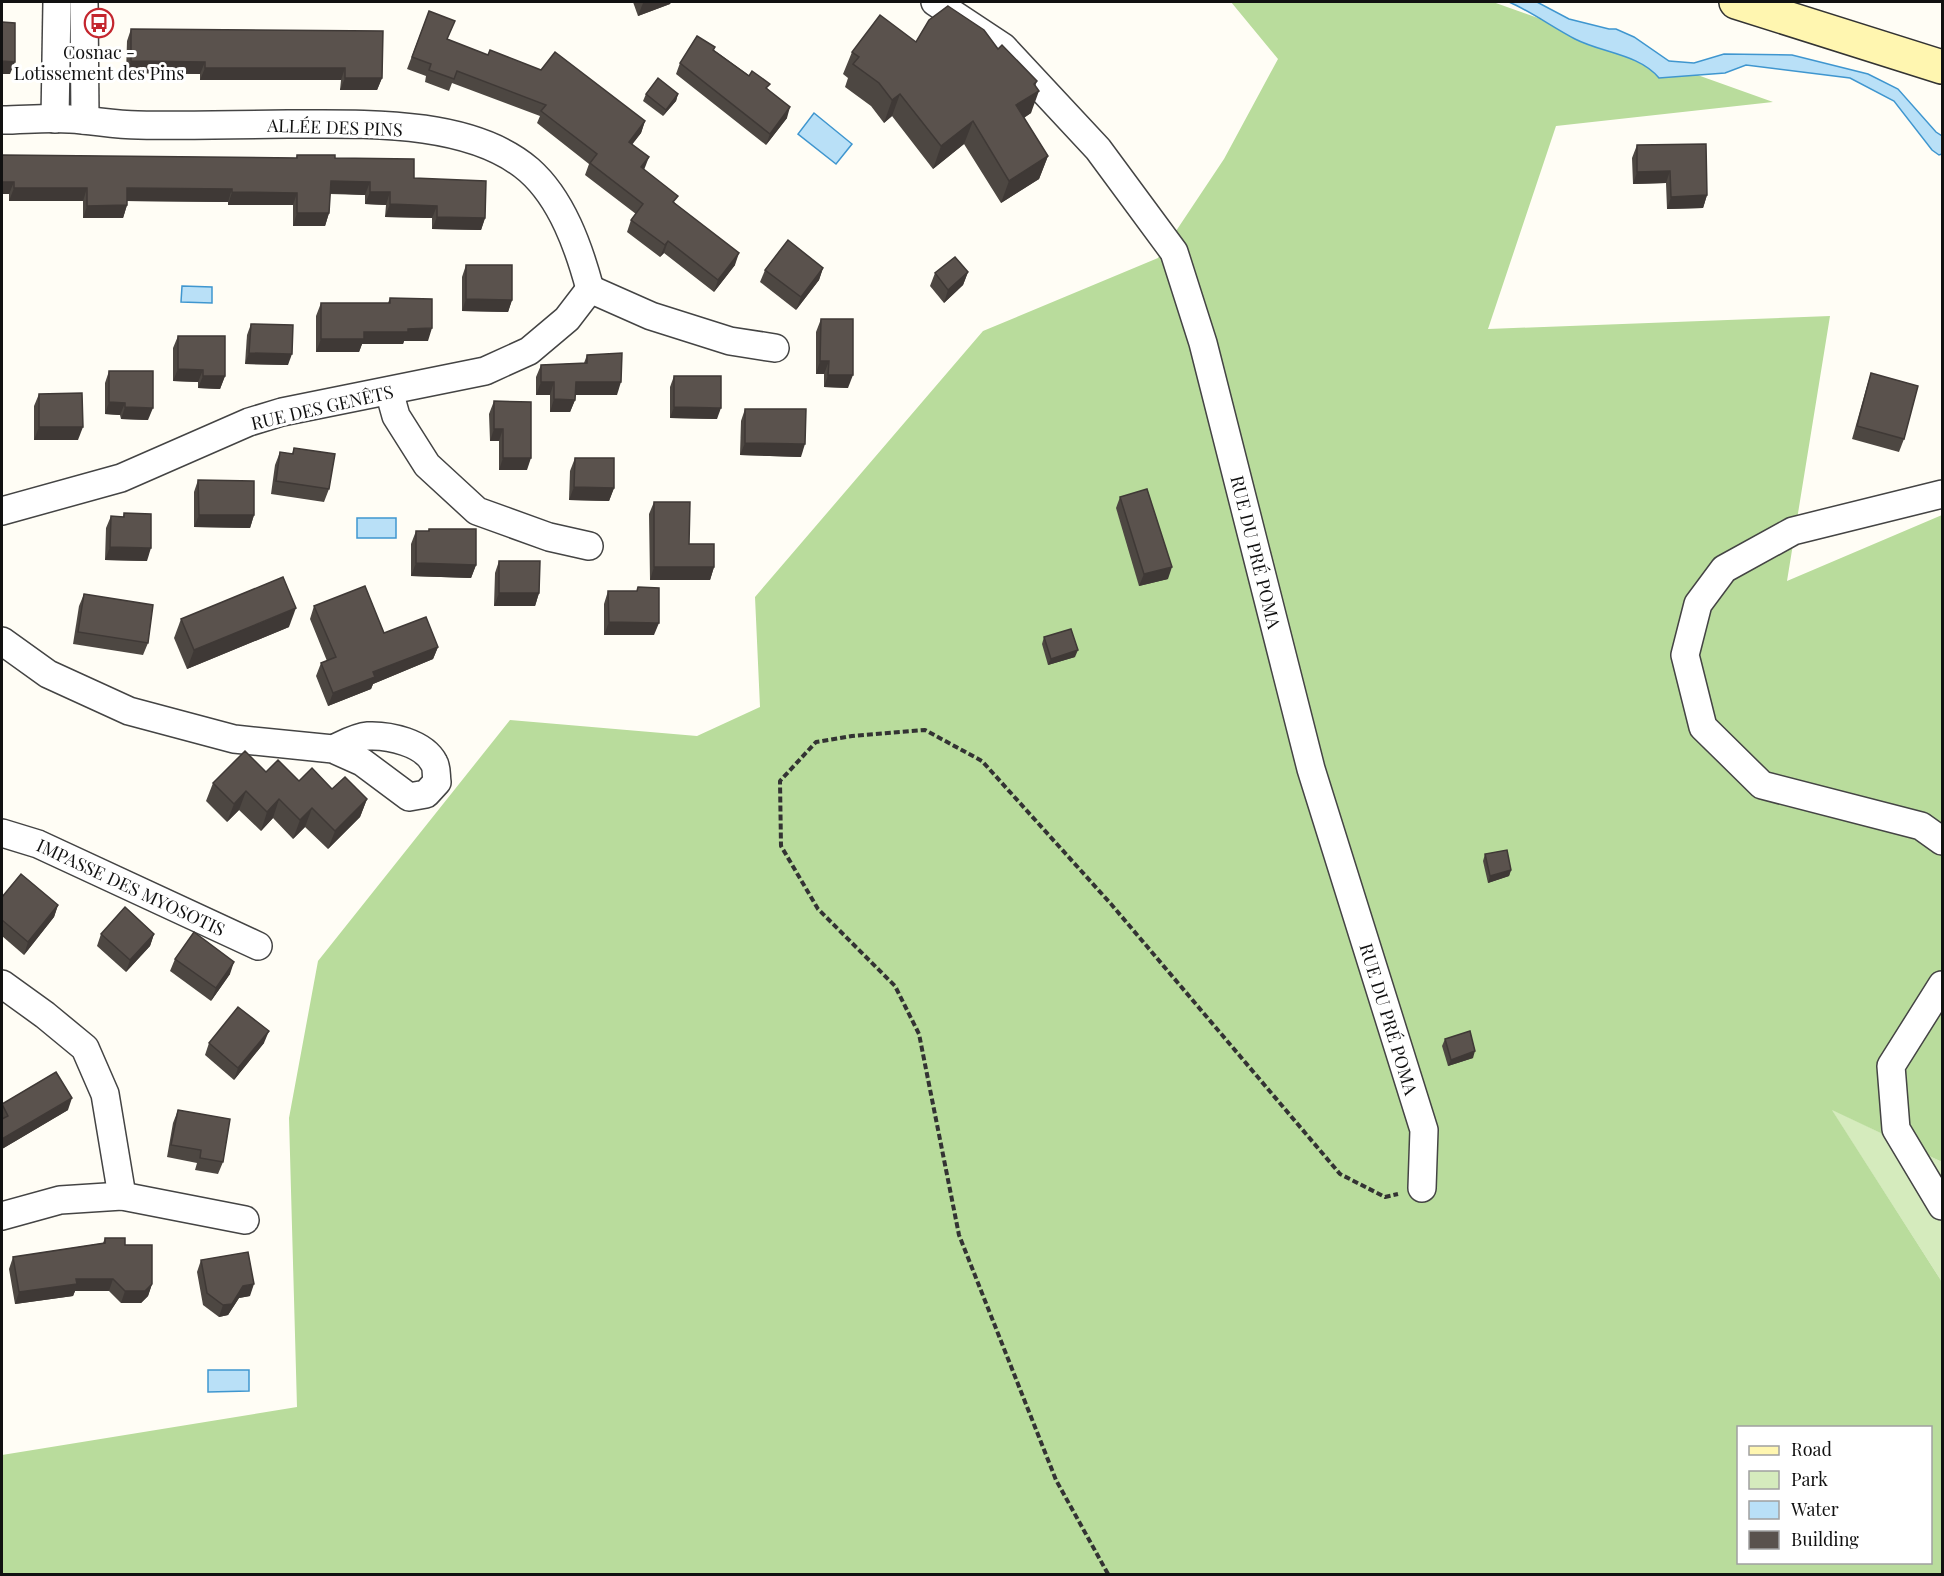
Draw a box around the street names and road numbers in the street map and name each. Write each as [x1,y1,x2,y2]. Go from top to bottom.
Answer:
street label: ALLÉE DES PINS [266,113,403,141]
street label: RUE DES GENÊTS [248,379,396,435]
street label: RUE DU PRÉ POMA [1225,473,1287,632]
street label: IMPASSE DES MYOSOTIS [33,833,229,941]
street label: RUE DU PRÉ POMA [1355,940,1424,1098]

